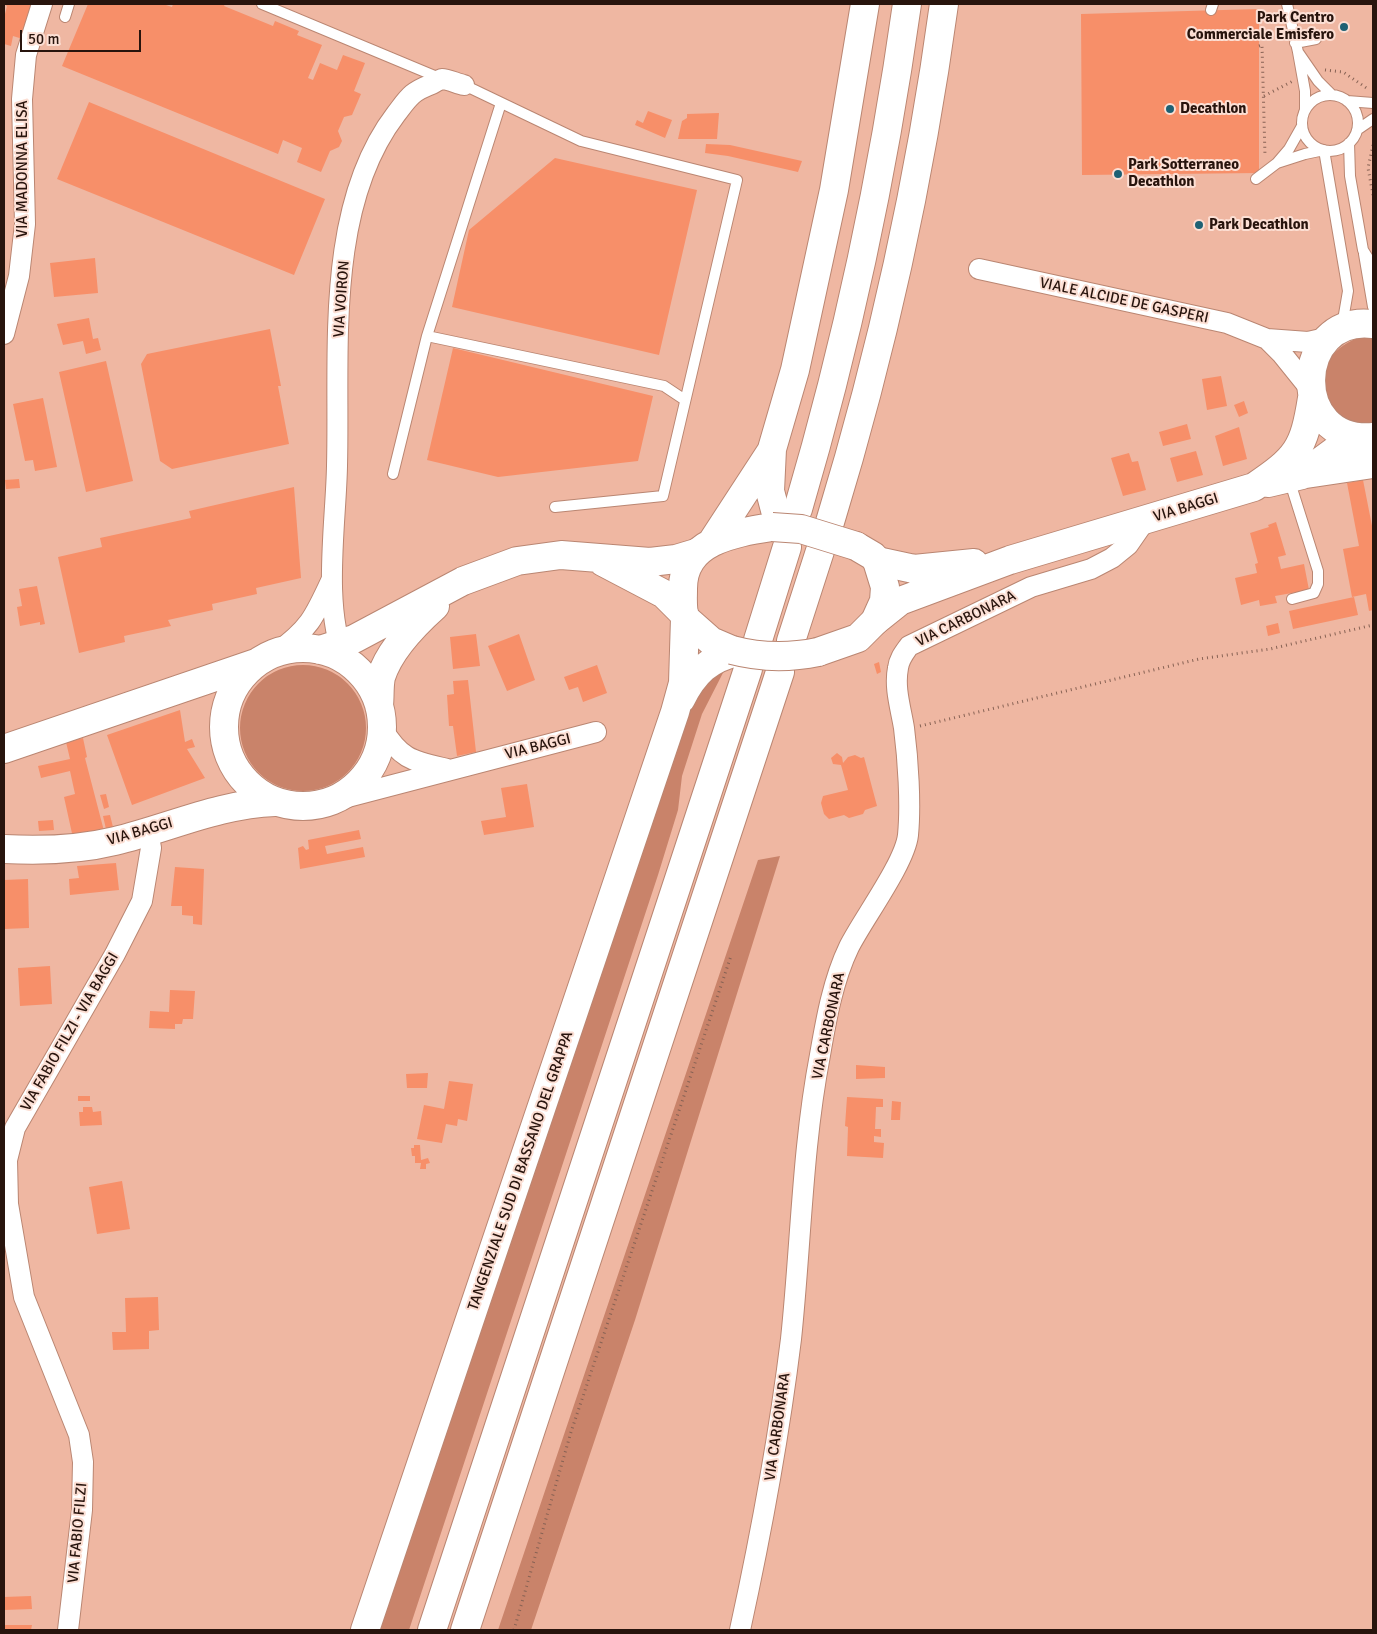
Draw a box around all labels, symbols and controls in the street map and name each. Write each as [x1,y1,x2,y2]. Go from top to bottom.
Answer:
place label: Park Centro Commerciale Emisfero [1187,9,1334,44]
scale bar [22,20,144,52]
marker: Park Centro Commerciale Emisfero [1338,21,1350,33]
text: 50 m [28,30,59,48]
street label: VIA MADONNA ELISA [14,100,32,238]
place label: Decathlon [1180,100,1247,118]
marker: Decathlon [1164,103,1176,115]
place label: Park Sotterraneo Decathlon [1128,156,1239,191]
marker: Park Sotterraneo Decathlon [1112,168,1124,180]
place label: Park Decathlon [1209,216,1309,234]
marker: Park Decathlon [1193,219,1205,231]
street label: VIA VOIRON [330,260,354,338]
street label: VIALE ALCIDE DE GASPERI [1038,274,1210,328]
street label: VIA BAGGI [1151,490,1221,526]
street label: VIA CARBONARA [913,587,1019,651]
street label: VIA BAGGI [503,730,573,764]
street label: VIA BAGGI [105,814,175,850]
street label: VIA FABIO FILZI - VIA BAGGI [17,950,123,1114]
street label: VIA CARBONARA [809,971,849,1081]
street label: TANGENZIALE SUD DI BASSANO DEL GRAPPA [465,1029,577,1313]
street label: VIA CARBONARA [761,1372,795,1482]
street label: VIA FABIO FILZI [65,1482,91,1584]

